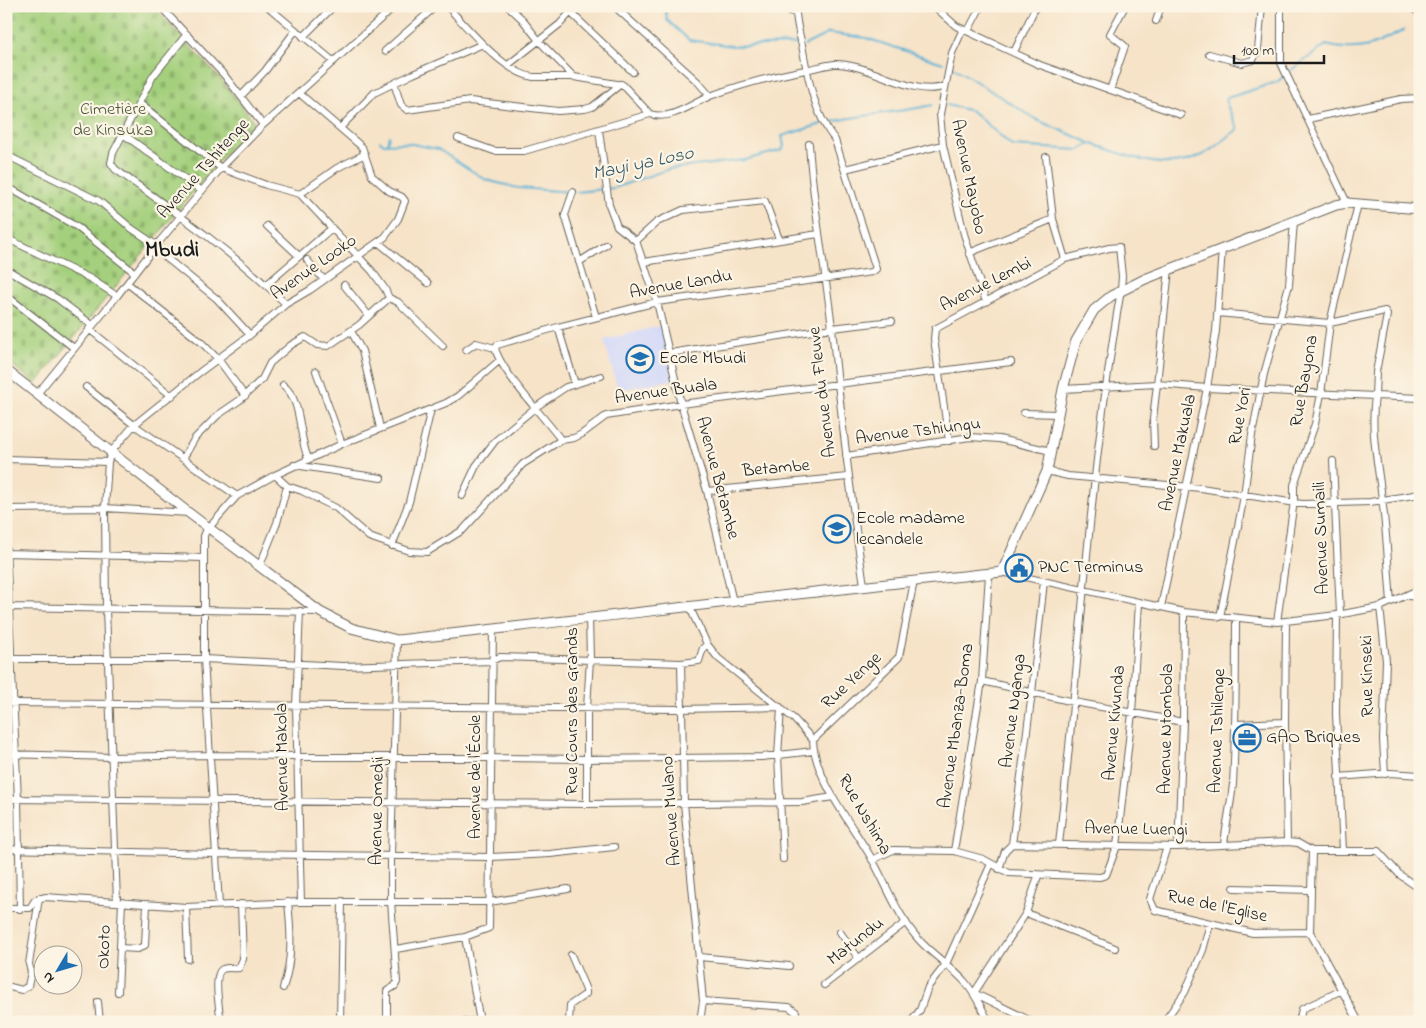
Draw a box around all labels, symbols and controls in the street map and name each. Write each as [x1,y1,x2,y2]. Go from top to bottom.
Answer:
scale bar [1234,32,1324,64]
text: 100 m [1241,40,1274,62]
park label: Cimetière de Kinsuka [73,97,153,144]
street label: Avenue Tshitenge [152,112,258,226]
street label: Avenue Mayobo [943,117,993,237]
water label: Mayi ya Loso [590,140,697,188]
street label: Avenue Looko [265,229,363,307]
district label: Mbudi [145,235,199,267]
street label: Avenue Lembi [936,251,1036,319]
street label: Avenue Landu [628,263,734,307]
street label: Avenue du Fleuve [802,324,844,459]
street label: Rue Bayona [1284,333,1326,429]
school or university icon: Ecole Mbudi [625,344,655,374]
place label: Ecole Mbudi [659,346,746,372]
street label: Avenue Buala [613,372,719,412]
street label: Rue Yori [1223,385,1259,447]
street label: Avenue Makuala [1154,392,1204,514]
street label: Avenue Tshiungu [854,411,982,454]
street label: Avenue Betambe [688,414,746,543]
street label: Betambe [740,453,812,485]
street label: Avenue Sumaili [1307,481,1337,595]
place label: Ecole madame lecandele [856,506,966,553]
school or university icon: Ecole madame lecandele [822,514,852,544]
public building icon: PNC Terminus [1004,553,1034,583]
place label: PNC Terminus [1038,555,1143,581]
street label: Rue Cours des Grands [560,627,586,795]
street label: Rue Kinseki [1354,635,1382,717]
street label: Avenue Mbanza-Boma [933,642,981,810]
street label: Rue Yenge [816,646,889,717]
street label: Avenue Nganga [994,652,1035,770]
street label: Avenue Ntombola [1153,663,1181,795]
street label: Avenue Kivunda [1097,664,1133,782]
street label: Avenue Tshilenge [1203,667,1234,794]
street label: Avenue Makola [269,703,297,811]
street label: Avenue de l'École [463,714,489,839]
office icon: GAO Briques [1232,723,1262,753]
place label: GAO Briques [1266,725,1361,751]
street label: Avenue Mulano [655,755,689,867]
street label: Avenue Omedji [364,756,392,866]
street label: Rue Nshima [830,770,898,860]
street label: Avenue Luengi [1084,816,1188,845]
street label: Rue de l'Eglise [1164,884,1271,932]
street label: Matundu [822,911,890,973]
street label: Okoto [91,924,119,970]
north arrow [32,946,82,996]
text: N [38,967,60,987]

